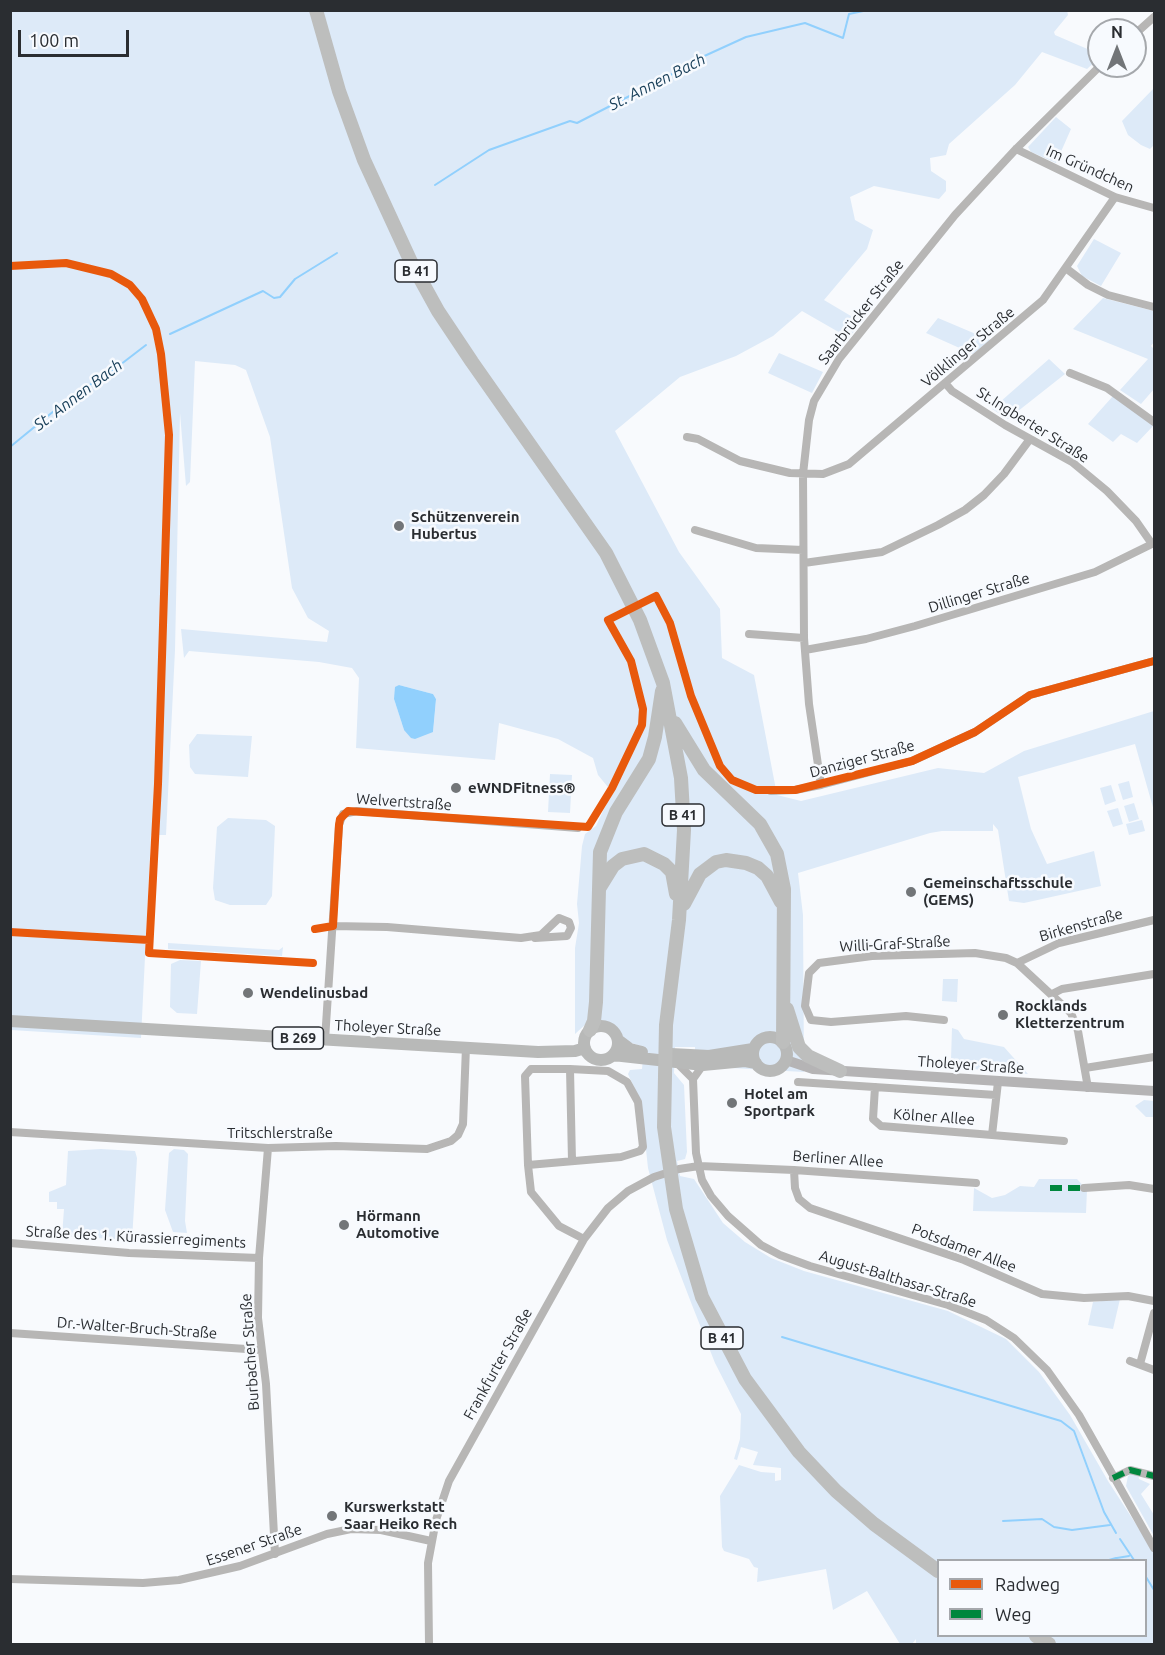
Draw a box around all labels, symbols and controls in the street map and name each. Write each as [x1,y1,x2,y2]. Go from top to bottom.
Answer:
scale bar [21,18,132,56]
north arrow [1087,18,1147,78]
text: N [1111,23,1123,41]
text: 100 m [29,30,79,50]
water label: St. Annen Bach [605,49,709,115]
street label: Im Gründchen [1043,142,1137,196]
street label: Saarbrücker Straße [814,256,908,368]
road number: B 41 [395,260,437,282]
street label: Völklinger Straße [918,303,1018,391]
water label: St. Annen Bach [30,355,126,435]
street label: St.Ingberter Straße [973,383,1093,467]
place label: Schützenverein Hubertus [411,508,519,543]
marker: Schützenverein Hubertus [392,519,406,533]
street label: Dillinger Straße [926,569,1032,617]
street label: Danziger Straße [808,736,916,782]
place label: eWNDFitness® [468,779,576,797]
marker: eWNDFitness® [449,781,463,795]
street label: Welvertstraße [355,790,453,814]
road number: B 41 [662,804,704,826]
place label: Gemeinschaftsschule (GEMS) [923,874,1073,909]
marker: Gemeinschaftsschule (GEMS) [904,885,918,899]
street label: Birkenstraße [1037,904,1125,946]
street label: Willi-Graf-Straße [839,932,951,956]
place label: Wendelinusbad [260,984,368,1002]
marker: Wendelinusbad [241,986,255,1000]
place label: Rocklands Kletterzentrum [1015,997,1125,1032]
marker: Rocklands Kletterzentrum [996,1008,1010,1022]
street label: Tholeyer Straße [334,1016,442,1040]
road number: B 269 [272,1027,324,1049]
street label: Tholeyer Straße [917,1052,1025,1078]
place label: Hotel am Sportpark [744,1085,815,1120]
marker: Hotel am Sportpark [725,1096,739,1110]
street label: Kölner Allee [893,1105,975,1129]
street label: Tritschlerstraße [227,1124,333,1142]
street label: Berliner Allee [792,1147,884,1171]
place label: Hörmann Automotive [356,1207,439,1242]
marker: Hörmann Automotive [337,1218,351,1232]
street label: Potsdamer Allee [909,1220,1019,1276]
street label: Straße des 1. Kürassierregiments [25,1222,247,1252]
street label: August-Balthasar-Straße [817,1246,979,1312]
street label: Burbacher Straße [237,1293,263,1411]
street label: Frankfurter Straße [460,1305,536,1423]
street label: Dr.-Walter-Bruch-Straße [56,1313,218,1343]
road number: B 41 [701,1327,743,1349]
place label: Kurswerkstatt Saar Heiko Rech [344,1498,457,1533]
marker: Kurswerkstatt Saar Heiko Rech [325,1509,339,1523]
street label: Essener Straße [204,1520,304,1570]
legend [937,1559,1147,1637]
text: Radweg [995,1574,1060,1594]
text: Weg [995,1604,1032,1624]

